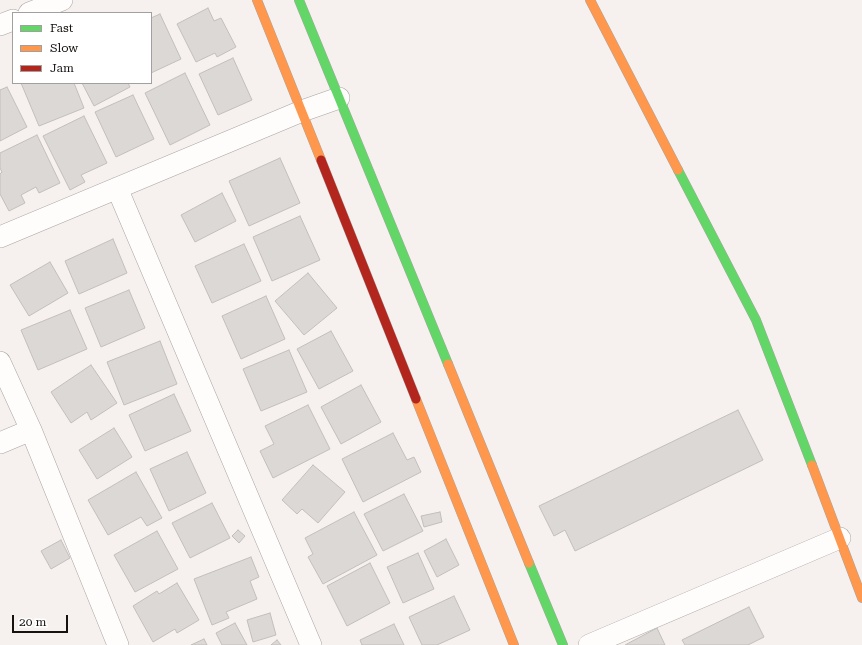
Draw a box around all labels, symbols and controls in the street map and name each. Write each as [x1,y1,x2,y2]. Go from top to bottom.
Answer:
legend [12,12,152,84]
text: Fast [50,21,73,35]
text: Slow [50,41,78,55]
text: Jam [50,61,74,75]
scale bar [14,607,70,633]
text: 20 m [19,615,46,629]

